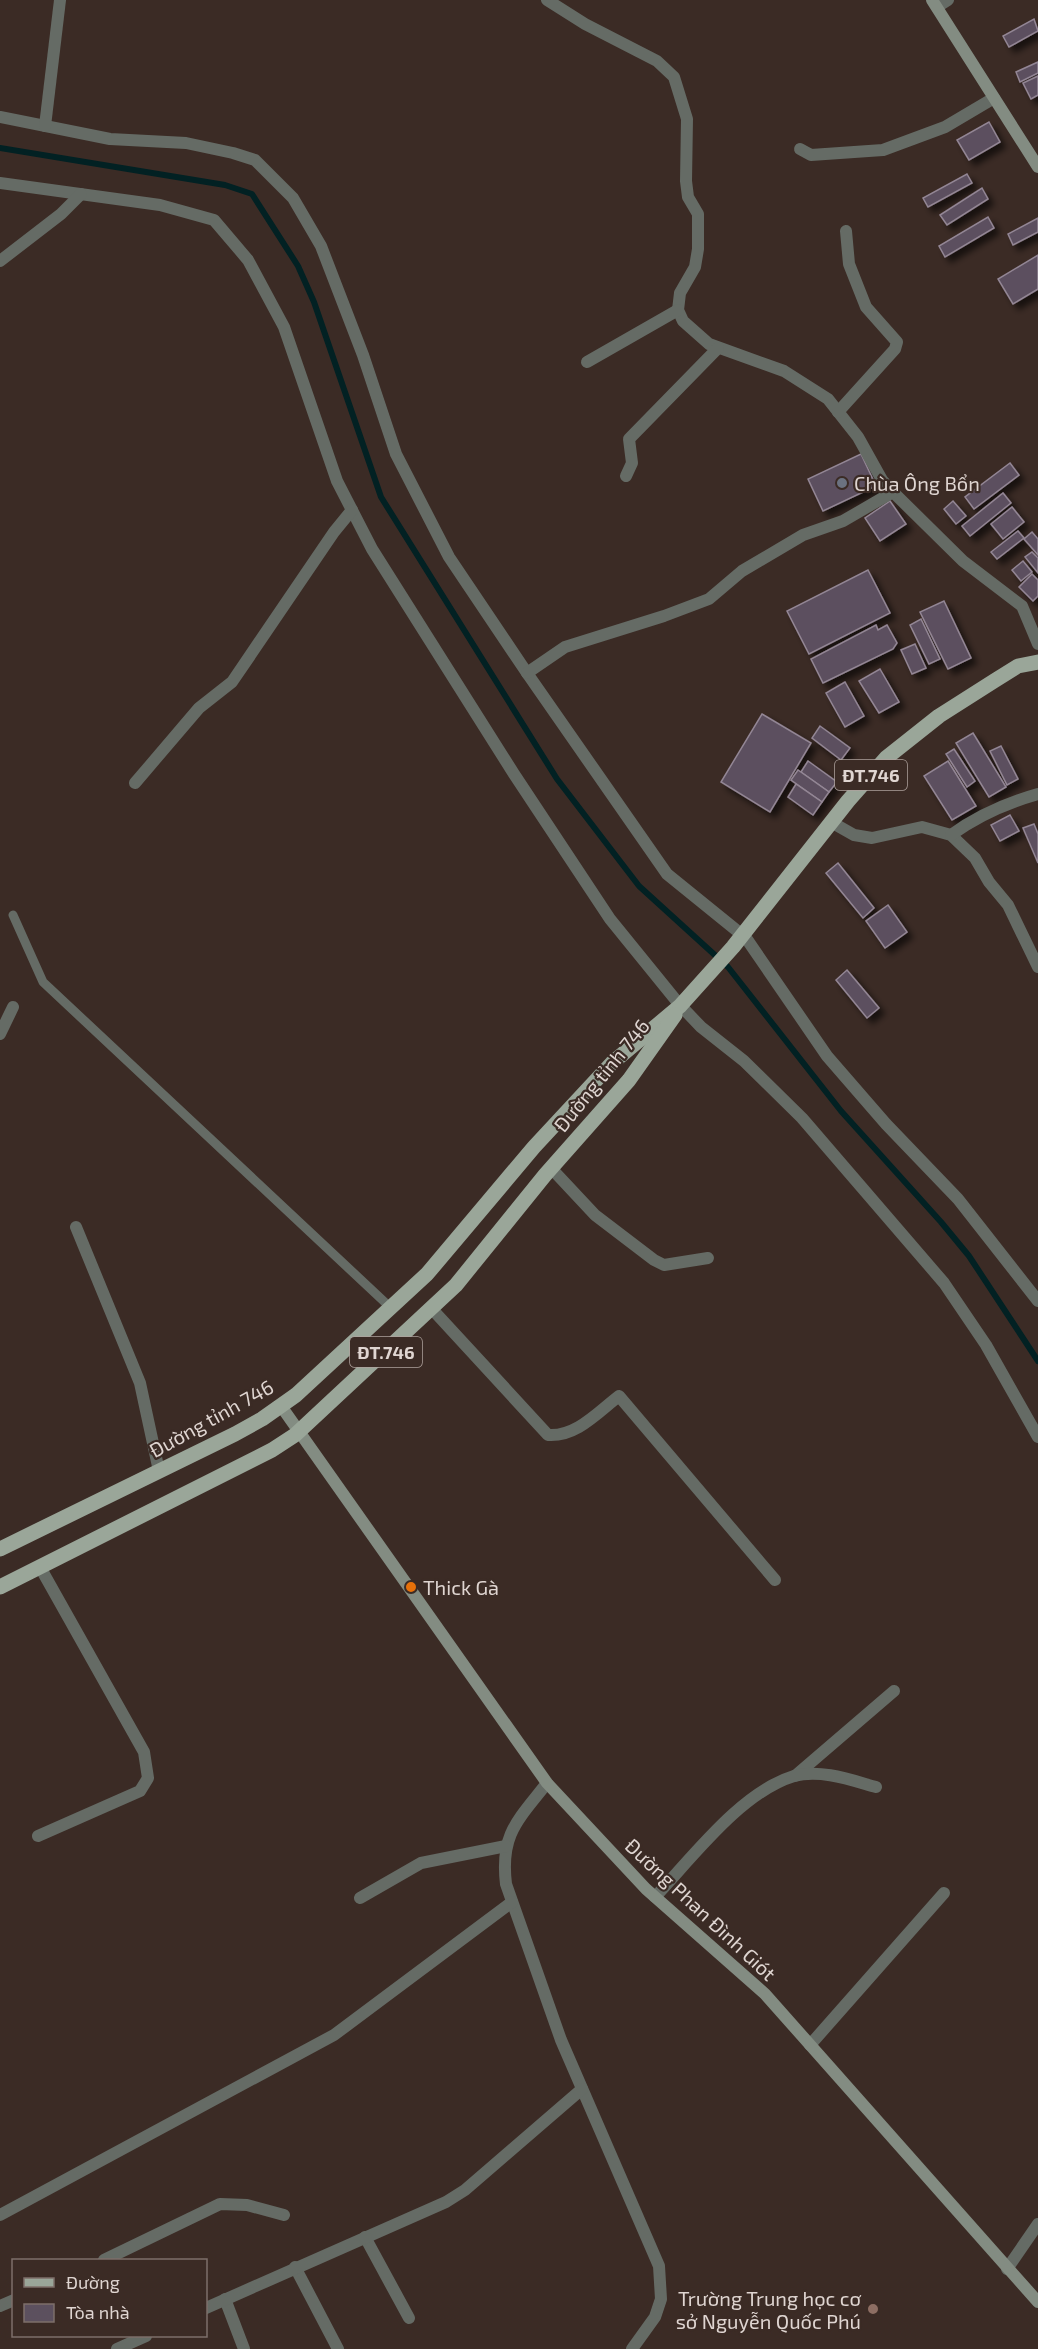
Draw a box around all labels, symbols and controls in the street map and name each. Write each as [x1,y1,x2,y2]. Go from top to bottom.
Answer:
place label: Chùa Ông Bổn [854,471,980,495]
marker: Chùa Ông Bổn [835,476,849,490]
road number: ĐT.746 [835,760,907,790]
street label: Đường tỉnh 746 [548,1014,654,1136]
road number: ĐT.746 [350,1337,422,1367]
street label: Đường tỉnh 746 [145,1374,277,1462]
place label: Thick Gà [423,1575,499,1599]
marker: Thick Gà [404,1580,418,1594]
street label: Đường Phan Đình Giót [621,1833,782,1985]
legend [12,2259,207,2337]
text: Đường [66,2271,120,2293]
place label: Trường Trung học cơ sở Nguyễn Quốc Phú [676,2286,861,2333]
text: Tòa nhà [66,2301,130,2323]
marker: Trường Trung học cơ sở Nguyễn Quốc Phú [866,2302,880,2316]

